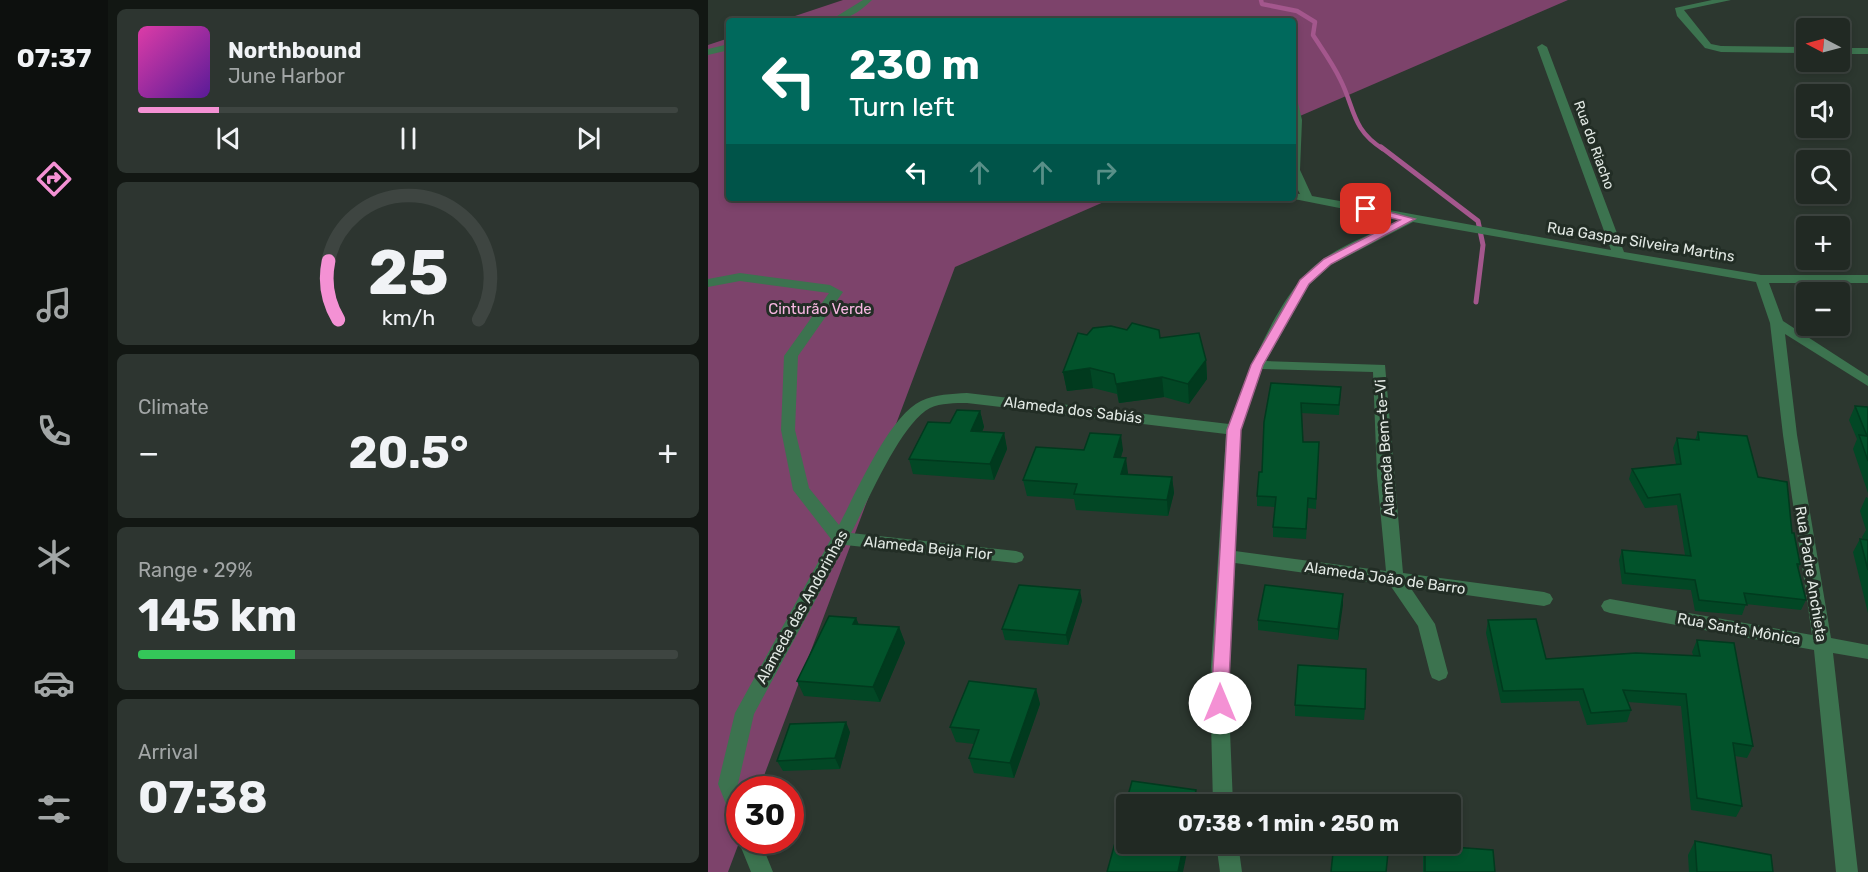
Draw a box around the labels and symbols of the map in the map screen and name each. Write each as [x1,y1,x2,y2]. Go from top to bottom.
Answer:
north arrow [1796,18,1850,72]
street label: Rua do Riacho [1570,98,1618,192]
pin [1340,183,1391,234]
street label: Rua Gaspar Silveira Martins [1546,218,1736,266]
park label: Cinturão Verde [768,300,872,318]
street label: Alameda Bem-te-Vi [1371,379,1399,517]
street label: Alameda dos Sabiás [1003,393,1144,427]
street label: Rua Padre Anchieta [1791,505,1831,643]
street label: Alameda das Andorinhas [752,527,852,687]
street label: Alameda Beija Flor [863,532,993,564]
street label: Alameda João de Barro [1303,558,1467,598]
street label: Rua Santa Mônica [1676,609,1802,649]
position arrow [1188,671,1252,735]
speed limit sign: 30 [726,776,804,854]

